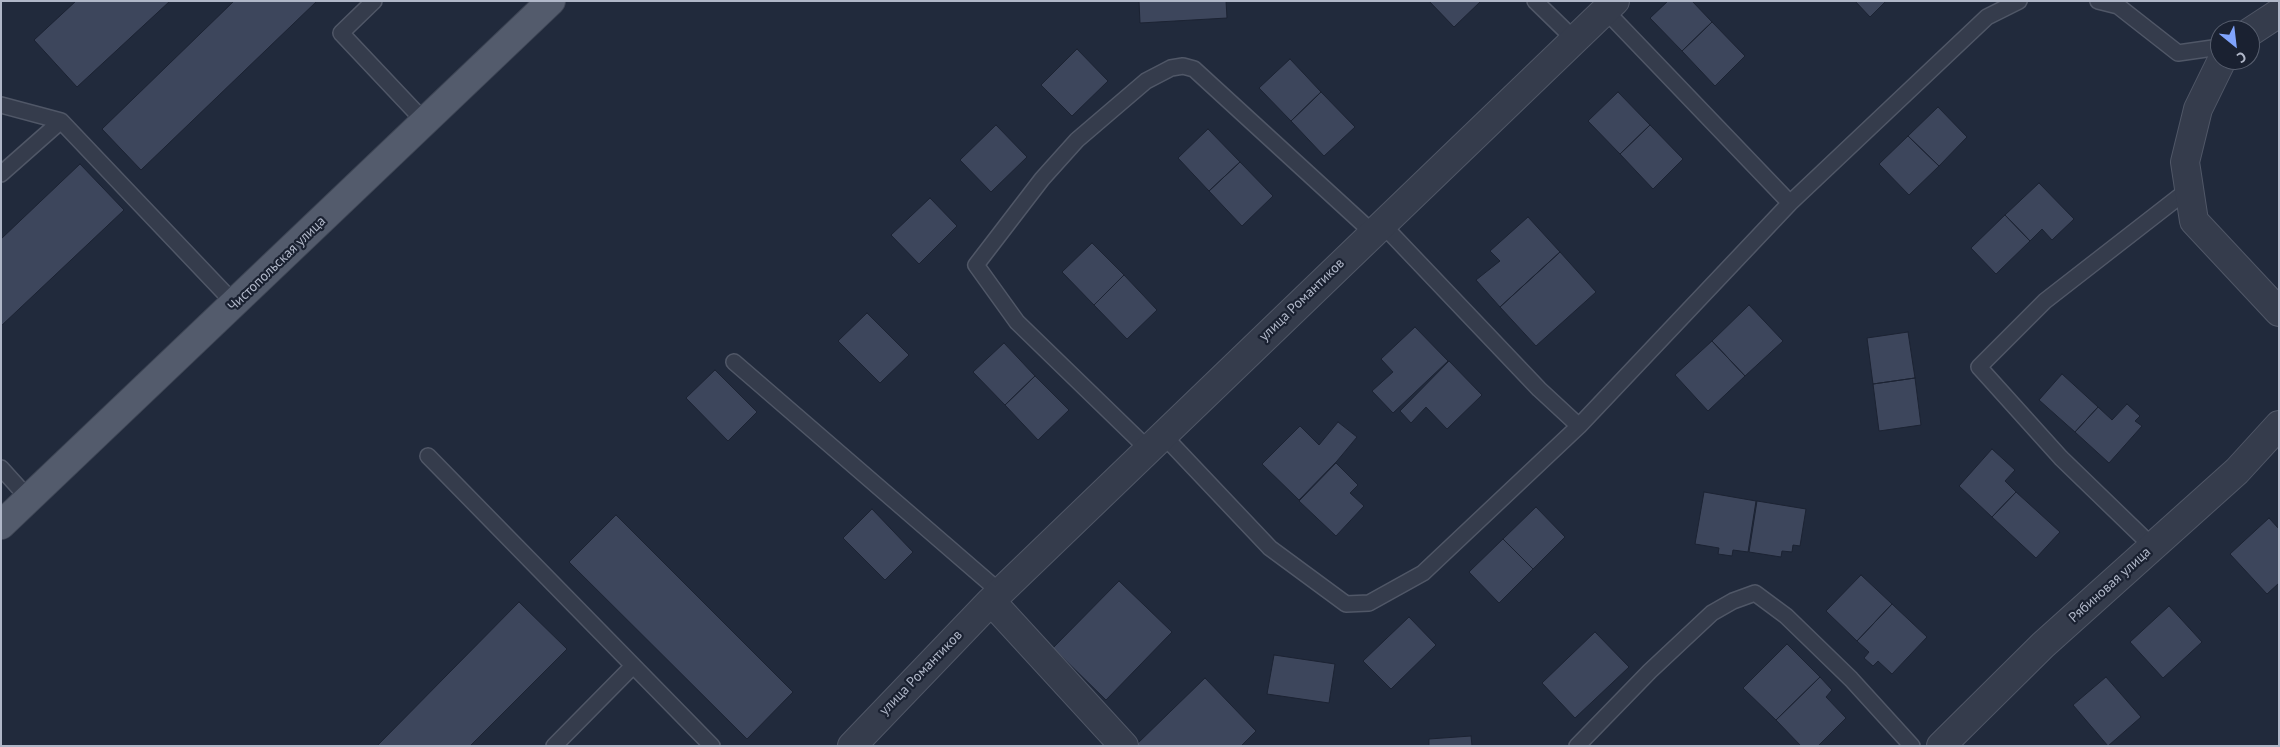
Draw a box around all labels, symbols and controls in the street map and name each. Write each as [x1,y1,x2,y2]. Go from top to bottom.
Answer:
north arrow [2210,20,2260,70]
text: С [2234,47,2250,67]
street label: Чистопольская улица [225,213,329,315]
street label: улица Романтиков [1256,255,1348,345]
street label: Рябиновая улица [2066,544,2154,626]
street label: улица Романтиков [876,627,966,719]

